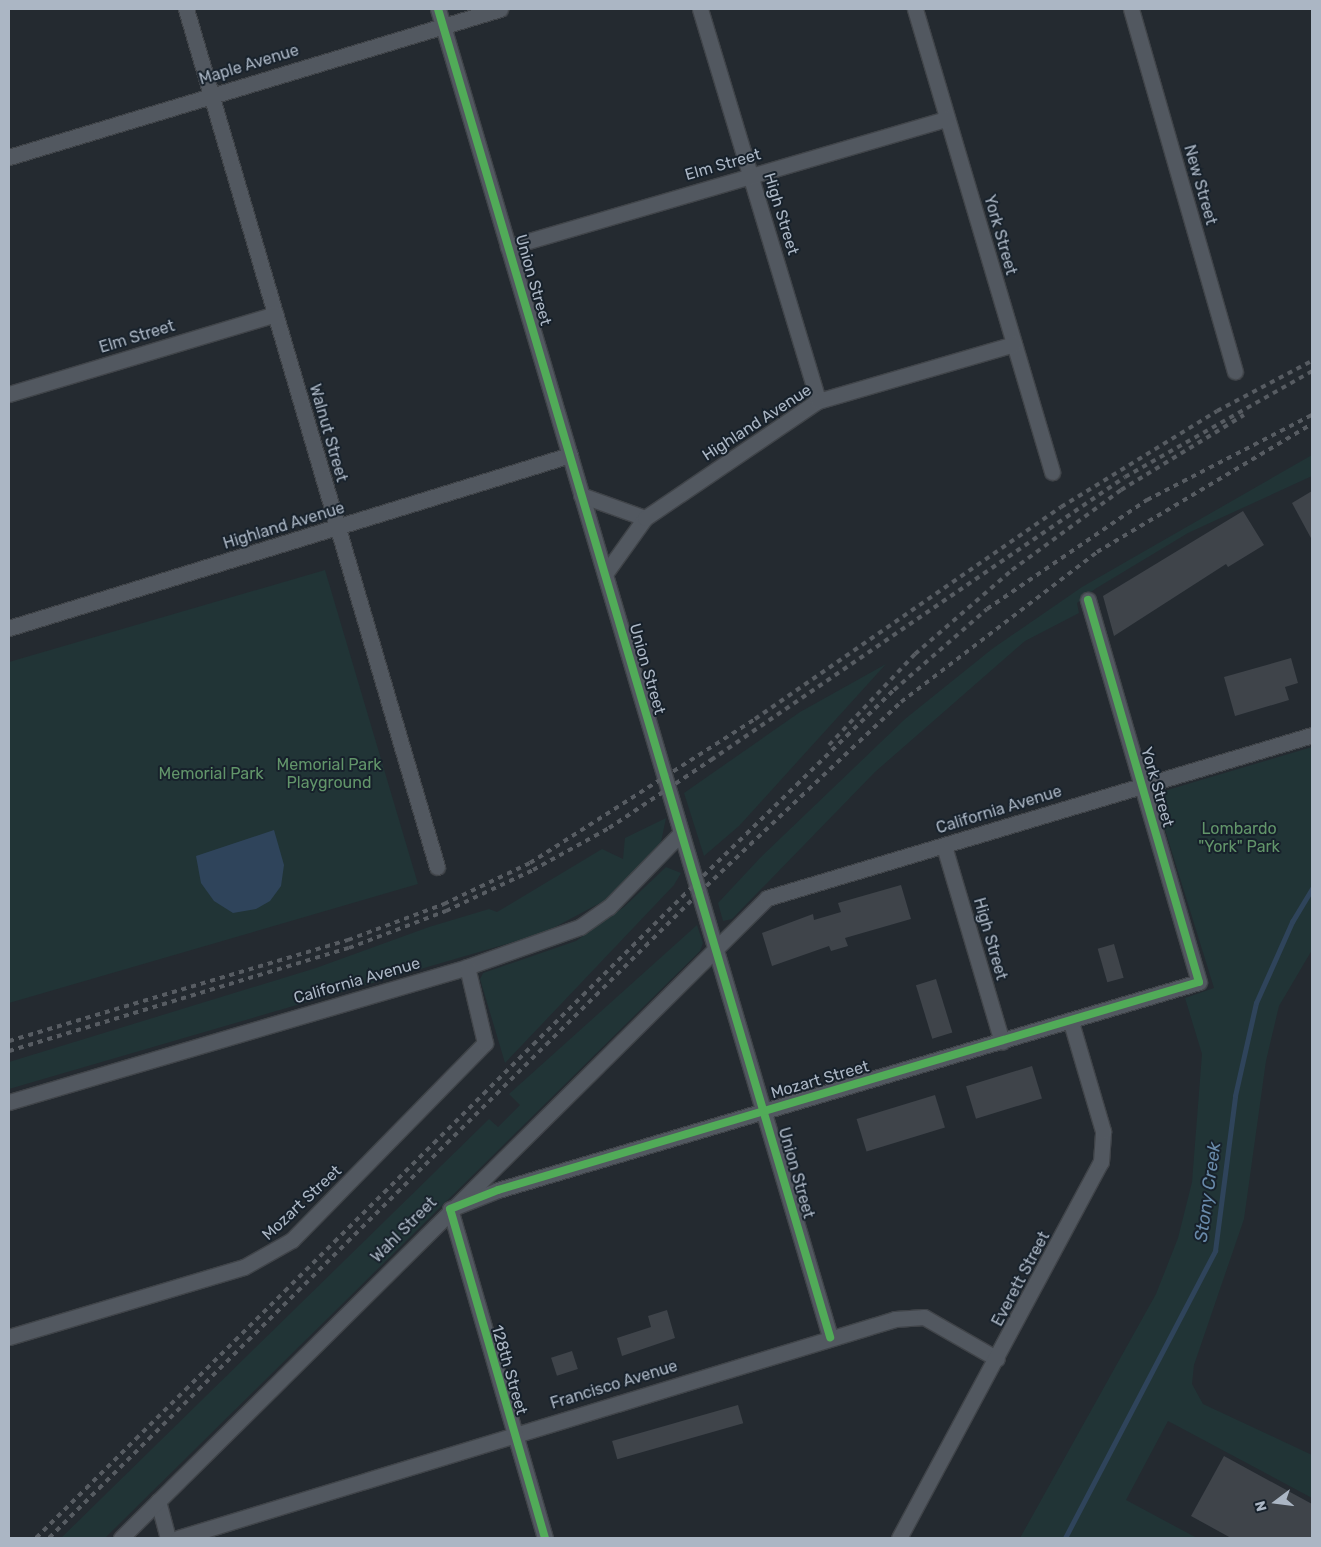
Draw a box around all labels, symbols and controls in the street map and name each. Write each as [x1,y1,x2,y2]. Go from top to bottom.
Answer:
street label: Maple Avenue [197,41,301,89]
street label: New Street [1179,143,1221,227]
street label: Elm Street [683,145,763,185]
street label: High Street [759,171,803,257]
street label: York Street [979,193,1021,277]
street label: Union Street [511,232,555,328]
street label: Elm Street [97,316,177,358]
street label: Highland Avenue [699,381,815,465]
street label: Walnut Street [305,382,351,484]
street label: Highland Avenue [221,498,347,554]
street label: Union Street [625,621,669,717]
street label: York Street [1136,745,1178,829]
park label: Memorial Park Playground [277,755,381,793]
park label: Memorial Park [159,764,263,784]
street label: California Avenue [934,782,1064,838]
park label: Lombardo "York" Park [1198,819,1280,857]
street label: High Street [969,896,1011,982]
street label: California Avenue [291,954,423,1008]
street label: Mozart Street [769,1057,871,1103]
street label: Union Street [774,1125,818,1221]
water label: Stony Creek [1190,1140,1226,1244]
street label: Mozart Street [258,1161,346,1245]
street label: Wahl Street [367,1193,441,1267]
street label: Everett Street [988,1228,1054,1330]
street label: 128th Street [487,1323,531,1417]
street label: Francisco Avenue [548,1356,680,1414]
north arrow [1251,1477,1301,1527]
text: N [1252,1499,1271,1513]

